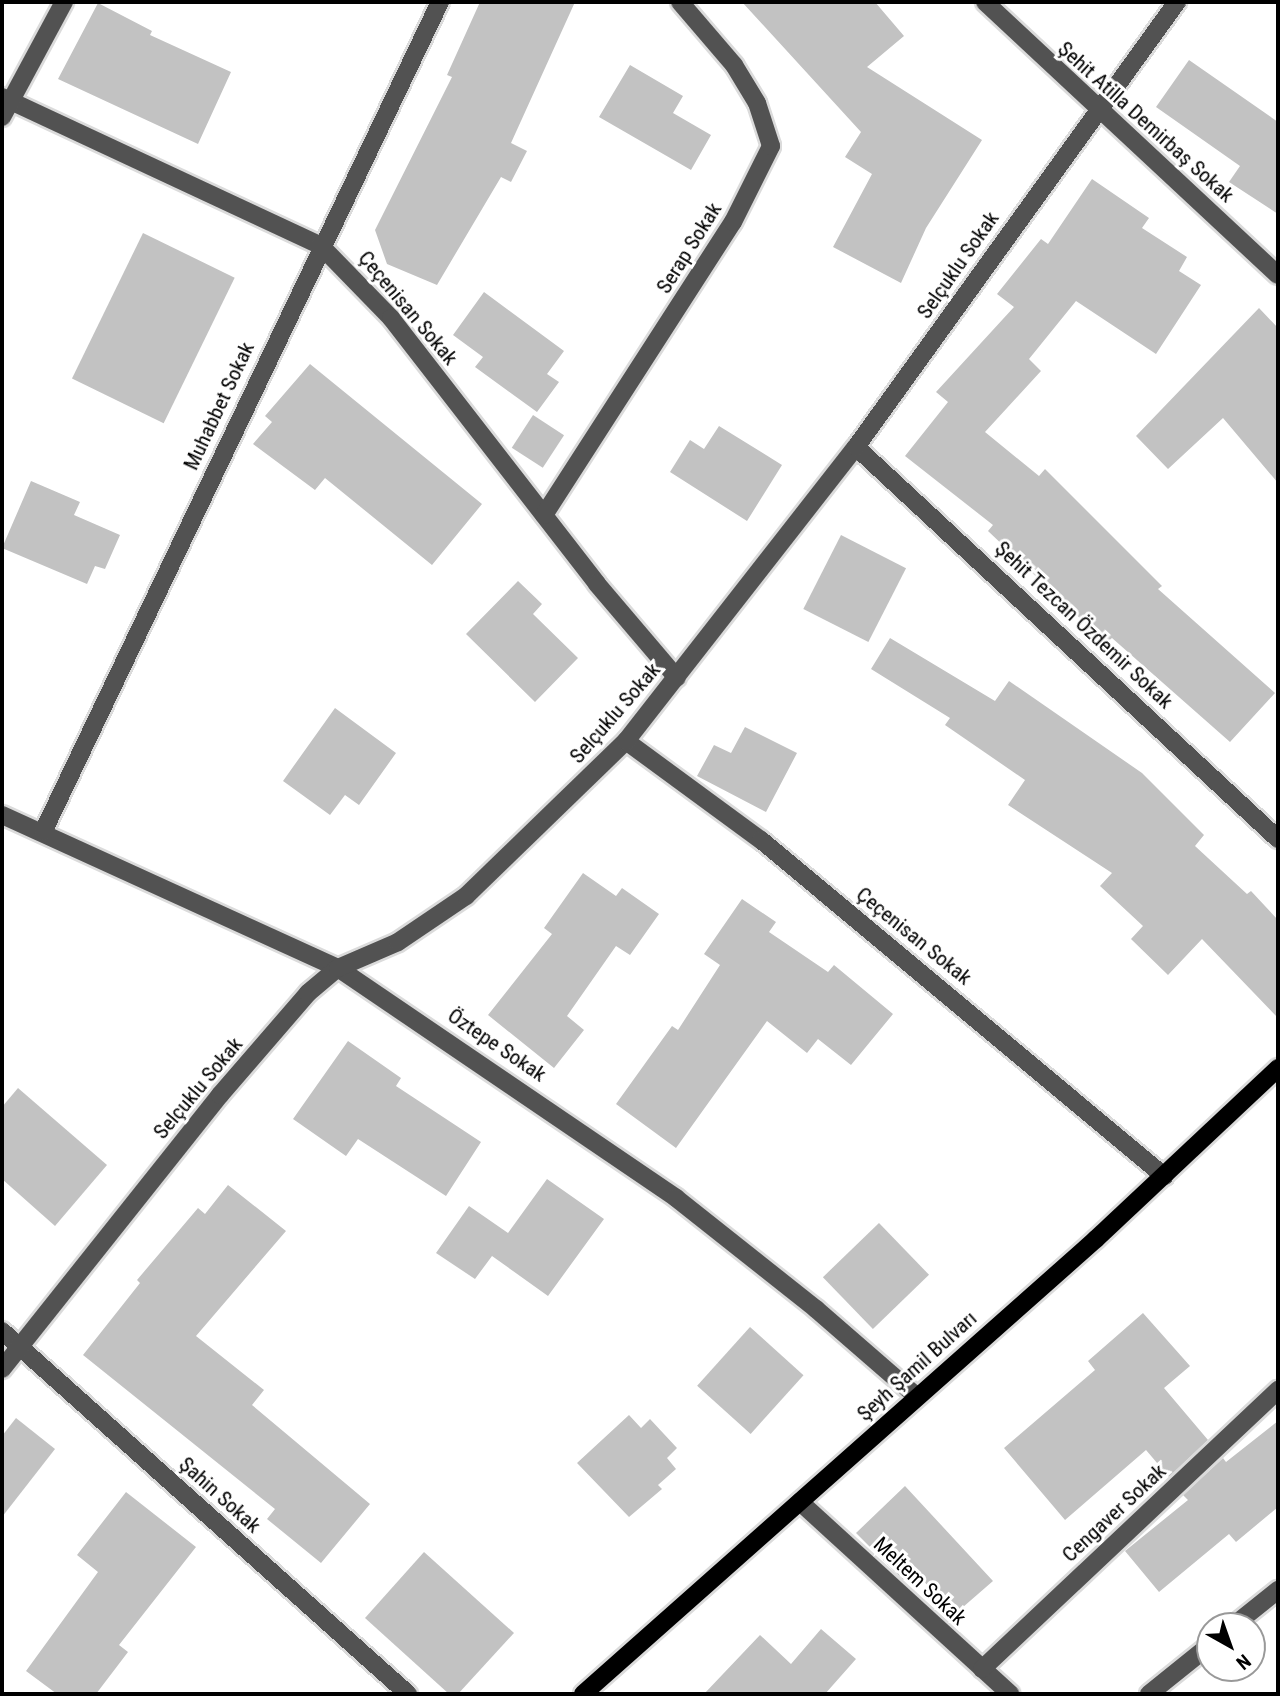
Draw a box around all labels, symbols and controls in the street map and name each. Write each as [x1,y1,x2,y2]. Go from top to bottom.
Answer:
street label: Şehit Atilla Demirbaş Sokak [1053,36,1239,208]
street label: Serap Sokak [651,198,727,298]
street label: Selçuklu Sokak [912,207,1004,323]
street label: Çeçenisan Sokak [353,246,463,370]
street label: Muhabbet Sokak [178,338,260,474]
street label: Şehit Tezcan Özdemir Sokak [990,536,1178,714]
street label: Selçuklu Sokak [564,658,666,768]
street label: Çeçenisan Sokak [851,882,977,990]
street label: Öztepe Sokak [443,1003,551,1087]
street label: Selçuklu Sokak [148,1032,248,1144]
street label: Şeyh Şamil Bulvarı [852,1306,982,1426]
street label: Şahin Sokak [174,1452,266,1538]
street label: Cengaver Sokak [1057,1459,1171,1567]
street label: Meltem Sokak [868,1532,972,1630]
north arrow [1196,1612,1266,1682]
text: N [1232,1649,1255,1674]

